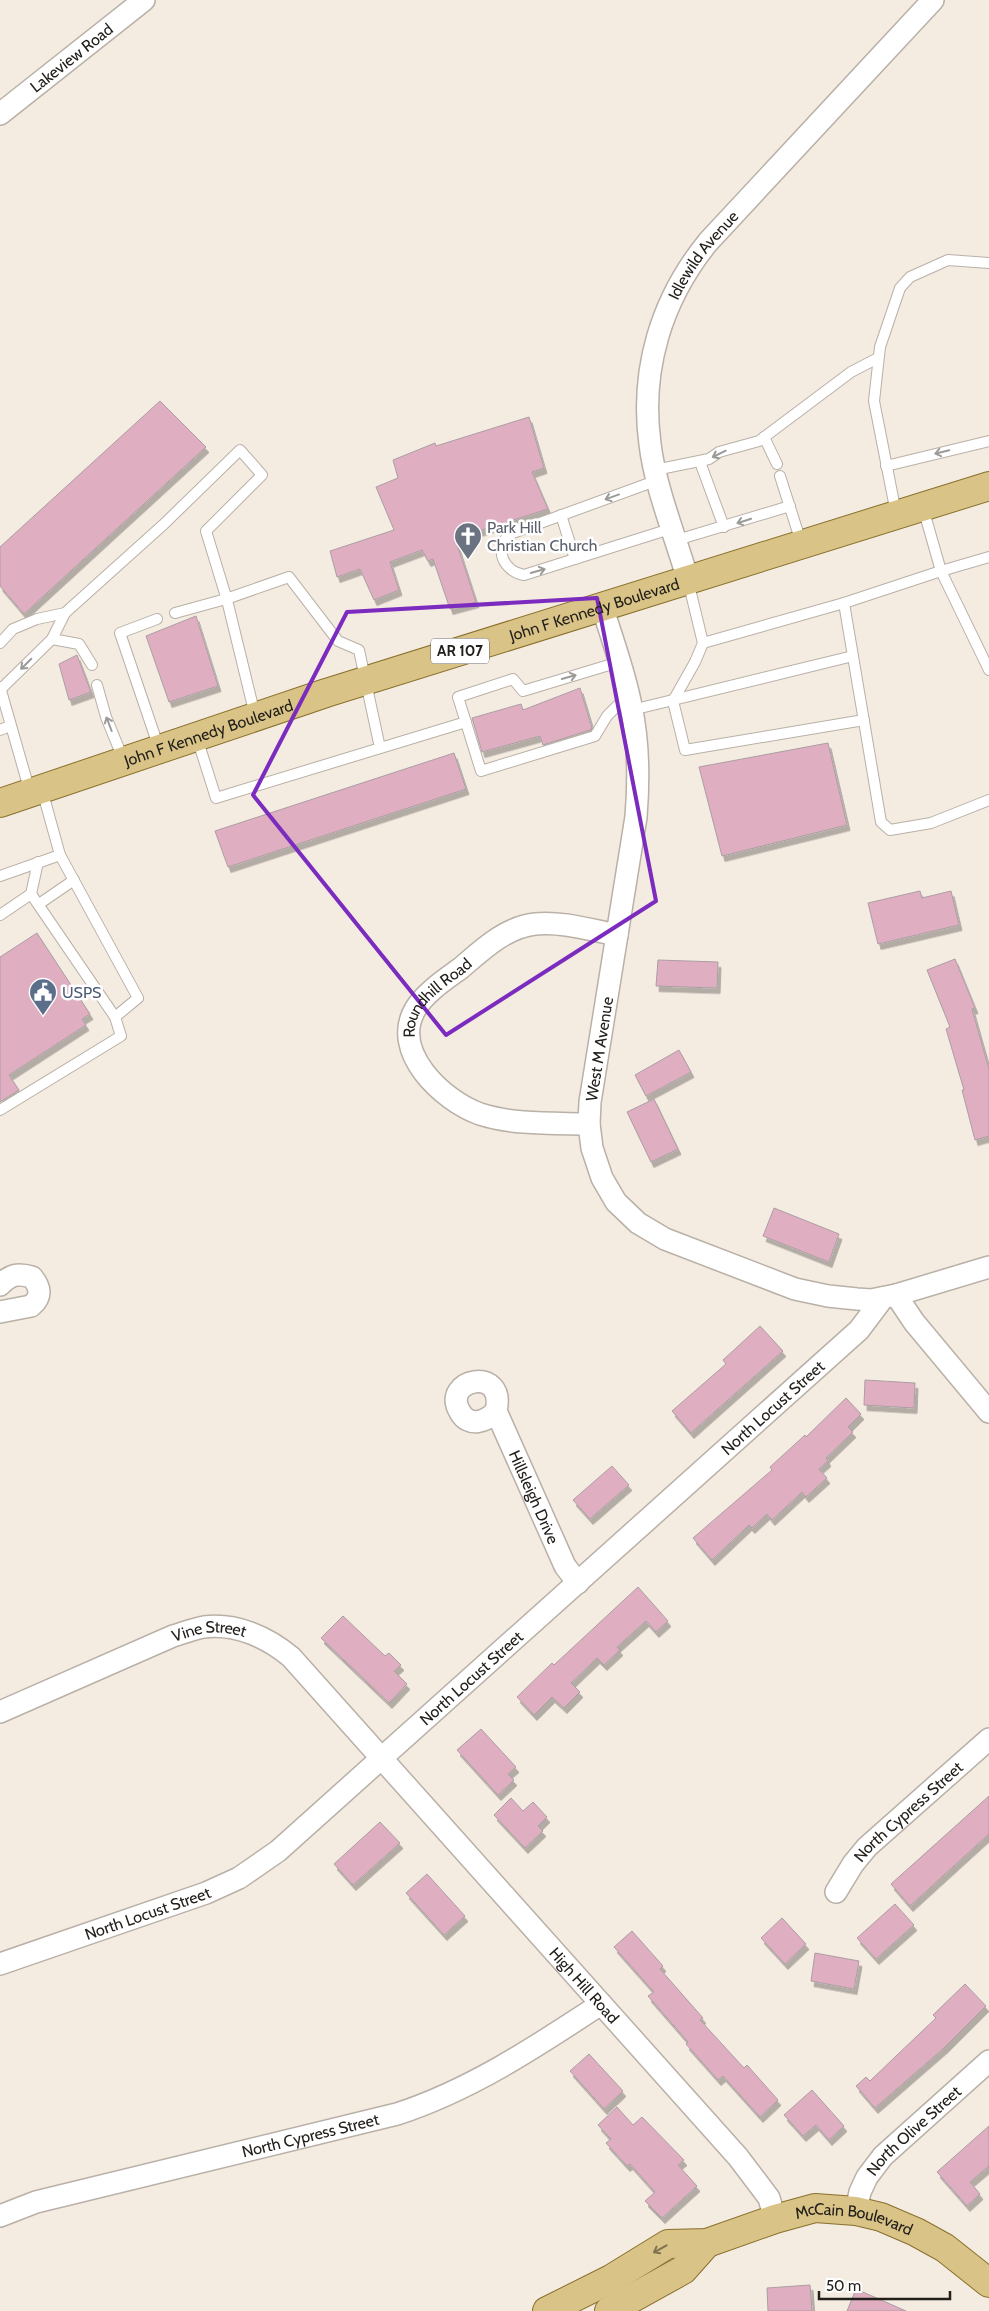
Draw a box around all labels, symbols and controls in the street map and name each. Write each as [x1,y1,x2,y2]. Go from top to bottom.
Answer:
street label: Lakeview Road [27,19,117,96]
street label: Idlewild Avenue [664,207,742,303]
one-way arrow [934,448,950,458]
one-way arrow [712,450,727,459]
one-way arrow [605,493,621,502]
one-way arrow [736,517,752,527]
place label: Park Hill Christian Church [487,518,597,555]
church icon: Park Hill Christian Church [453,521,483,560]
one-way arrow [530,565,546,575]
street label: John F Kennedy Boulevard [506,574,682,646]
road number: AR 107 [431,638,489,664]
one-way arrow [20,658,33,670]
one-way arrow [561,671,577,681]
street label: John F Kennedy Boulevard [121,696,296,771]
one-way arrow [104,717,113,732]
street label: Roundhill Road [400,954,476,1038]
public building icon: USPS [28,977,58,1016]
place label: USPS [62,983,101,1002]
street label: West M Avenue [582,995,617,1103]
street label: North Locust Street [718,1356,829,1459]
street label: Hillsleigh Drive [505,1447,563,1547]
street label: Vine Street [169,1617,249,1646]
street label: North Locust Street [416,1627,527,1729]
street label: North Cypress Street [850,1757,967,1866]
street label: North Locust Street [82,1883,214,1944]
street label: High Hill Road [545,1944,623,2027]
street label: North Olive Street [863,2081,965,2179]
street label: North Cypress Street [240,2110,382,2161]
street label: McCain Boulevard [793,2199,916,2239]
one-way arrow [652,2244,667,2254]
scale bar [819,2268,950,2300]
text: 50 m [826,2277,861,2295]

